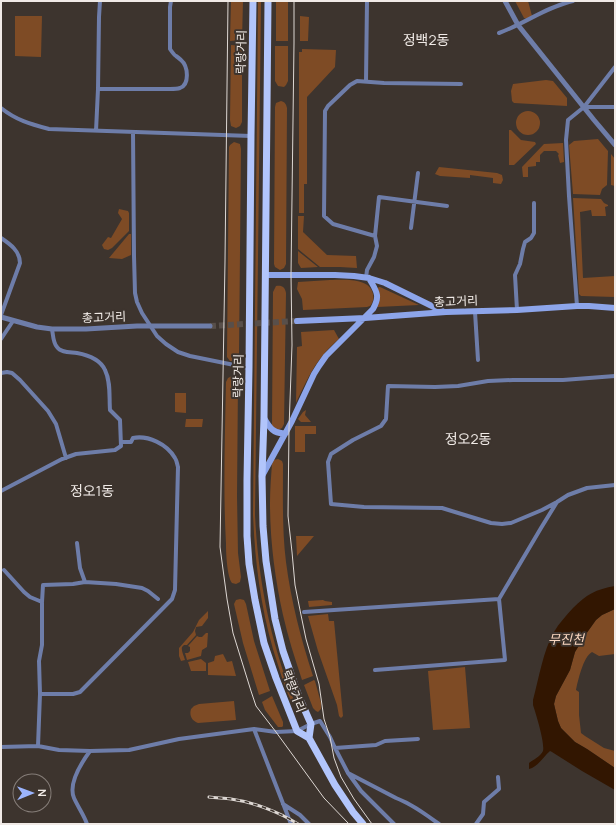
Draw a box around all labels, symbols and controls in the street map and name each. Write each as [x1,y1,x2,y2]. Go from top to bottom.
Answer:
street label: 락랑거리 [232,30,250,74]
district label: 정백2동 [403,30,449,49]
street label: 총고거리 [434,292,478,310]
street label: 총고거리 [82,308,126,326]
street label: 락랑거리 [229,354,247,398]
district label: 정오2동 [445,429,491,448]
district label: 정오1동 [70,481,114,500]
water label: 무진천 [548,630,585,648]
street label: 락랑거리 [278,667,310,715]
north arrow [12,773,52,813]
text: N [35,789,50,797]

